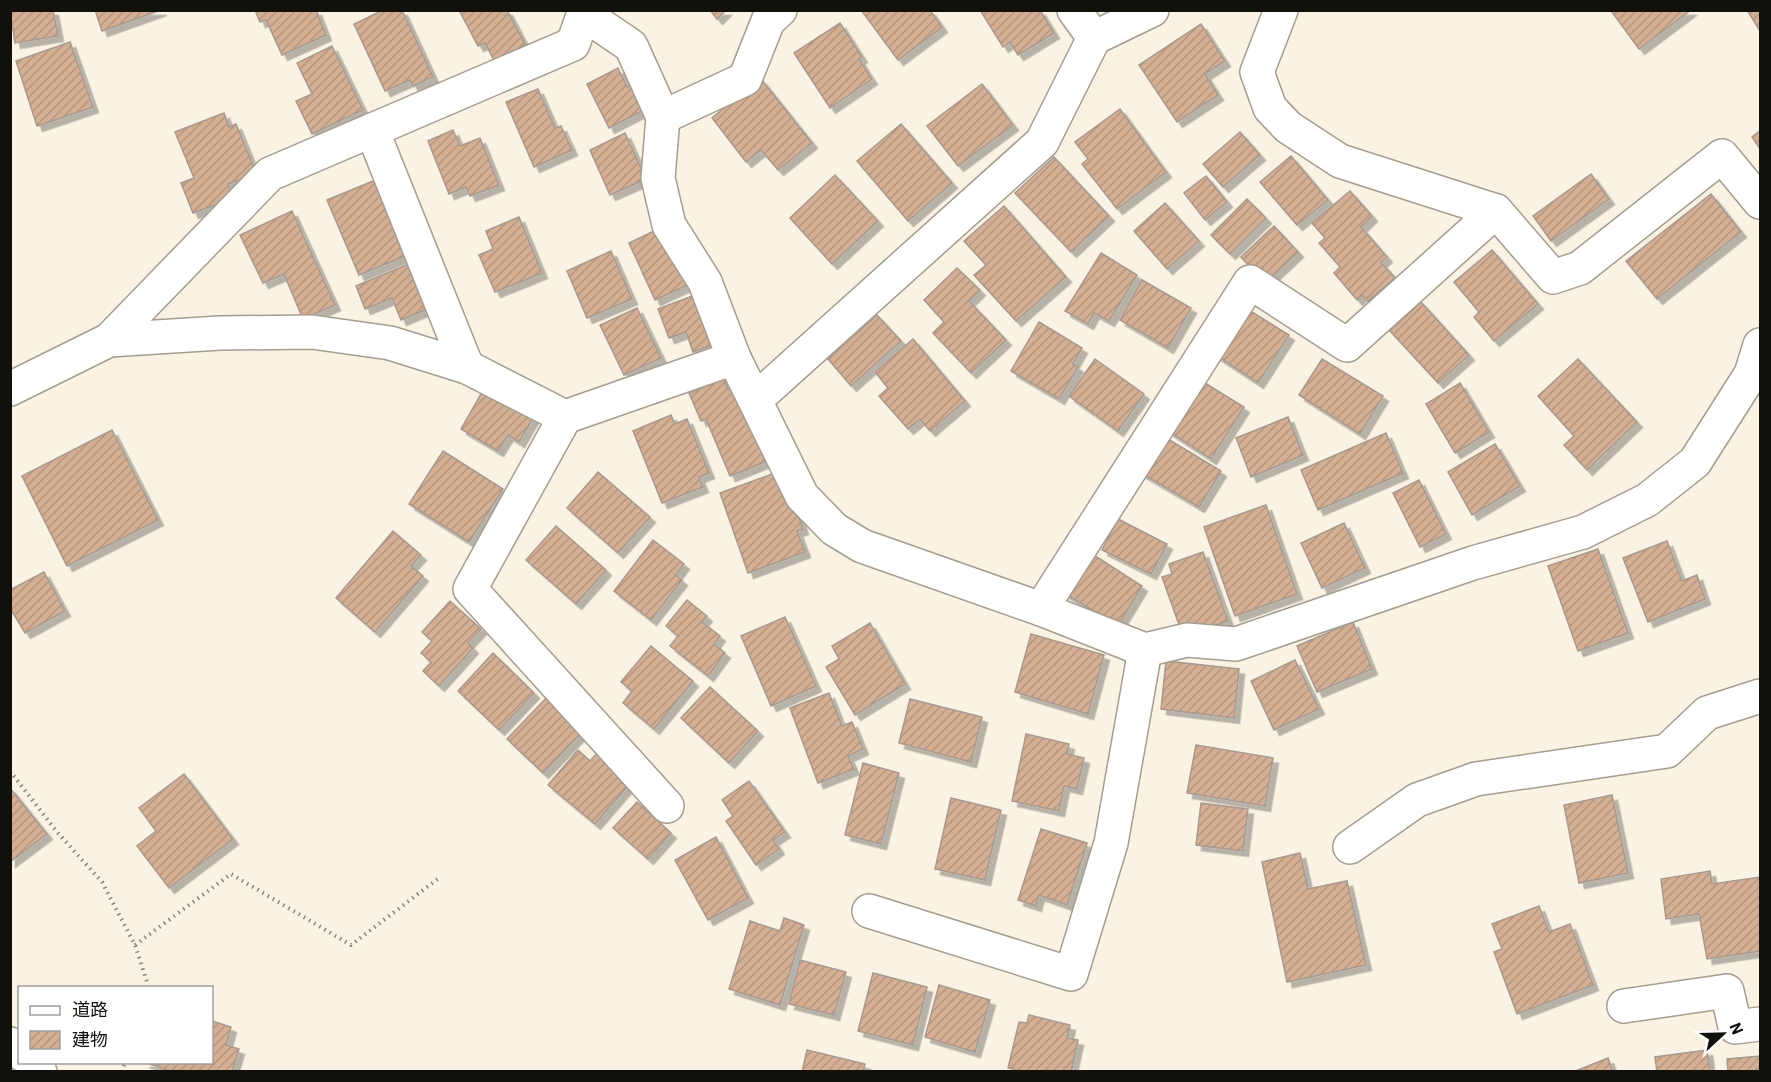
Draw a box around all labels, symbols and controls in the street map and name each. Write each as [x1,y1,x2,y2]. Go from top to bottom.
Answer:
legend [18,986,213,1064]
text: 道路 [72,998,108,1020]
north arrow [1693,1004,1753,1064]
text: N [1727,1020,1748,1037]
text: 建物 [72,1028,108,1050]

